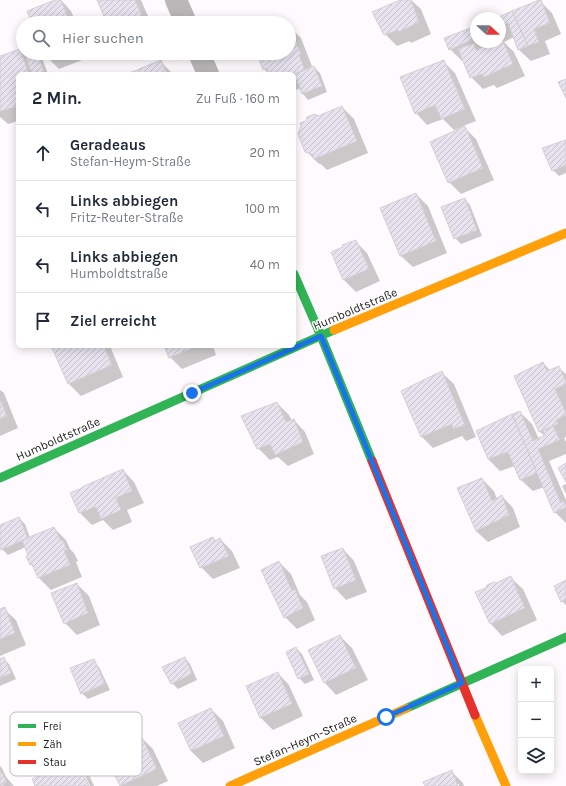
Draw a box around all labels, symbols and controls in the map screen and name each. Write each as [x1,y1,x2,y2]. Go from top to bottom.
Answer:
north arrow [470,12,506,48]
search box [16,16,296,60]
icon: search [30,27,52,49]
text: Hier suchen [62,29,144,47]
text: 2 Min. [32,88,81,108]
text: Zu Fuß · 160 m [196,91,280,106]
text: Geradeaus [70,136,146,154]
icon: ahead [32,142,54,164]
text: 20 m [250,145,280,160]
text: Stefan-Heym-Straße [70,154,191,169]
text: Links abbiegen [70,192,178,210]
icon: left [32,198,54,220]
text: 100 m [245,201,280,216]
text: Fritz-Reuter-Straße [70,210,184,225]
text: Links abbiegen [70,248,178,266]
icon: left [32,254,54,276]
text: 40 m [250,257,280,272]
text: Humboldtstraße [70,266,168,281]
street label: Humboldtstraße [311,285,399,333]
icon: arrive [32,310,54,332]
text: Ziel erreicht [70,312,156,330]
route end [183,384,201,402]
street label: Humboldtstraße [14,414,102,464]
map controls [518,666,554,774]
button: + [518,666,554,702]
button: − [518,702,554,738]
route start [377,708,395,726]
street label: Stefan-Heym-Straße [251,711,359,769]
legend [10,712,142,776]
text: Frei [43,720,62,733]
text: Zäh [43,738,62,751]
button: layers [518,738,554,774]
text: Stau [43,756,67,769]

